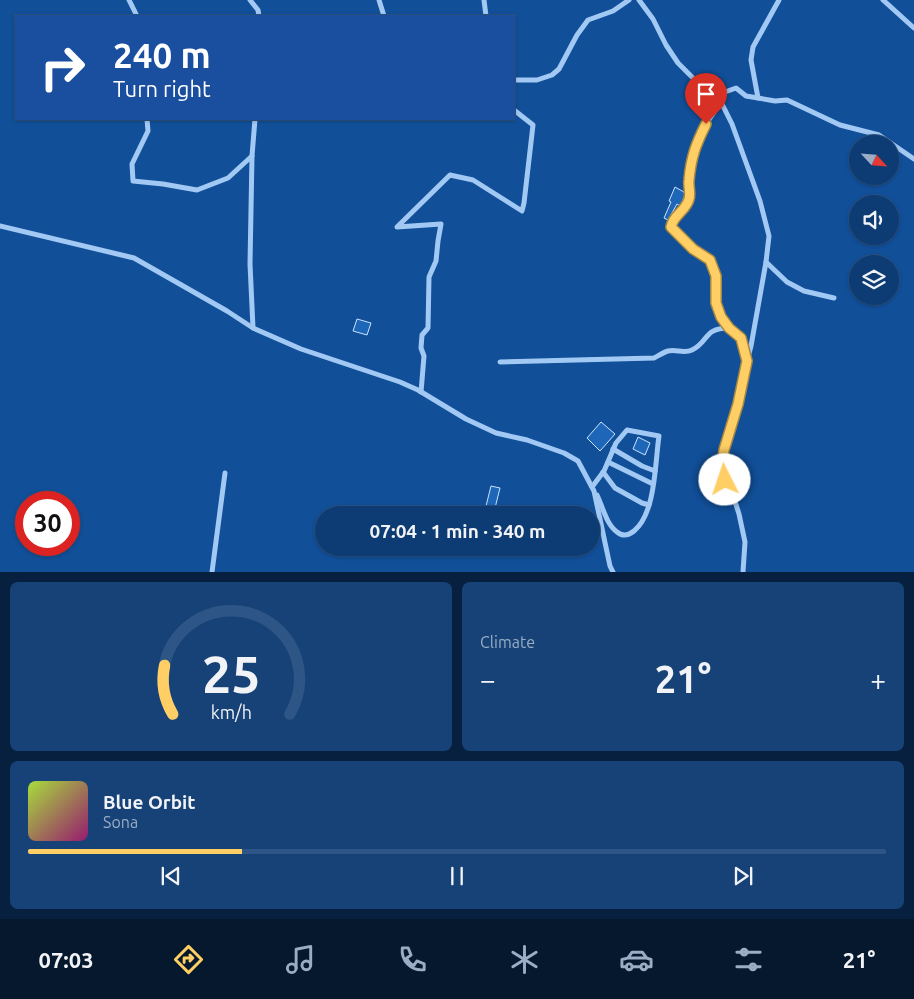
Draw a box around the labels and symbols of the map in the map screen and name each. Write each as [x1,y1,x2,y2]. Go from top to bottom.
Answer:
pin [685,73,727,124]
north arrow [849,135,899,185]
position arrow [698,453,750,505]
speed limit sign: 30 [15,491,80,556]

